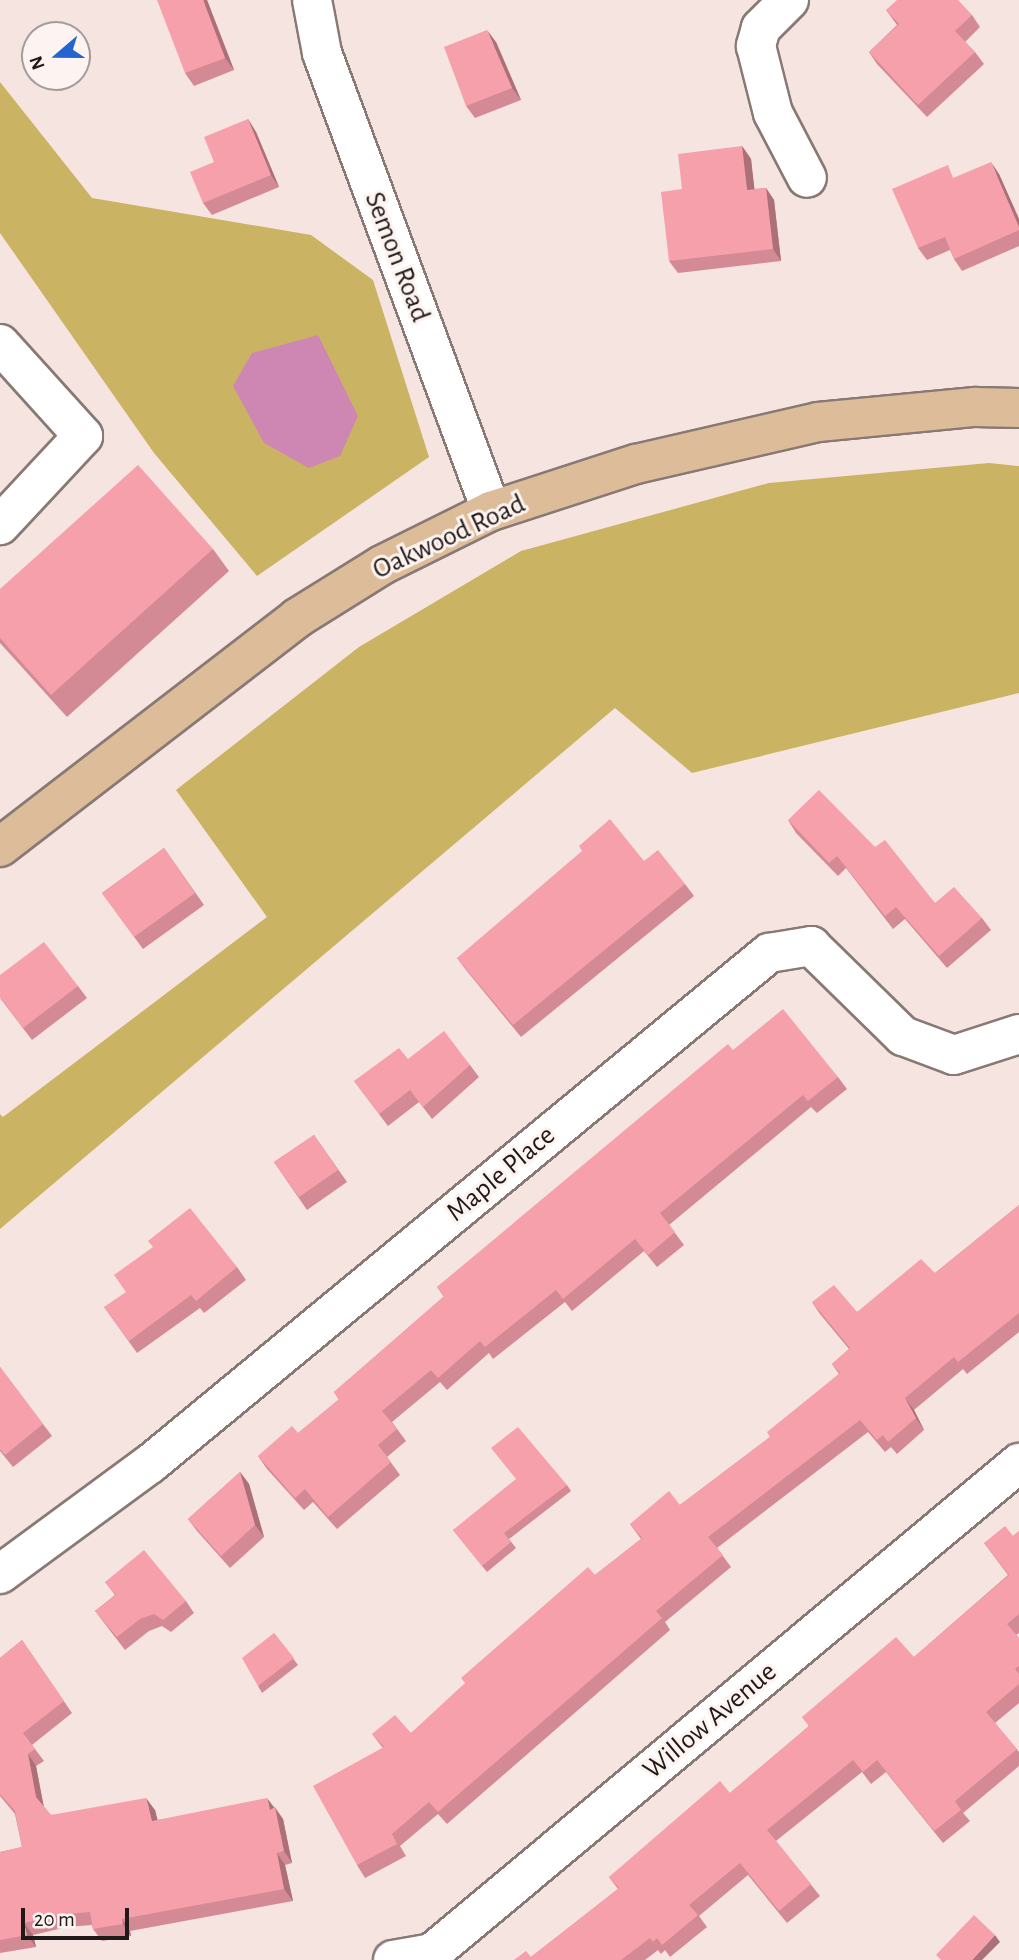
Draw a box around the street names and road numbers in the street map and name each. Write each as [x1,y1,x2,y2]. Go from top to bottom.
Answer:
street label: Semon Road [357,187,437,327]
street label: Oakwood Road [367,487,531,587]
street label: Maple Place [440,1119,562,1229]
street label: Willow Avenue [636,1655,784,1787]

